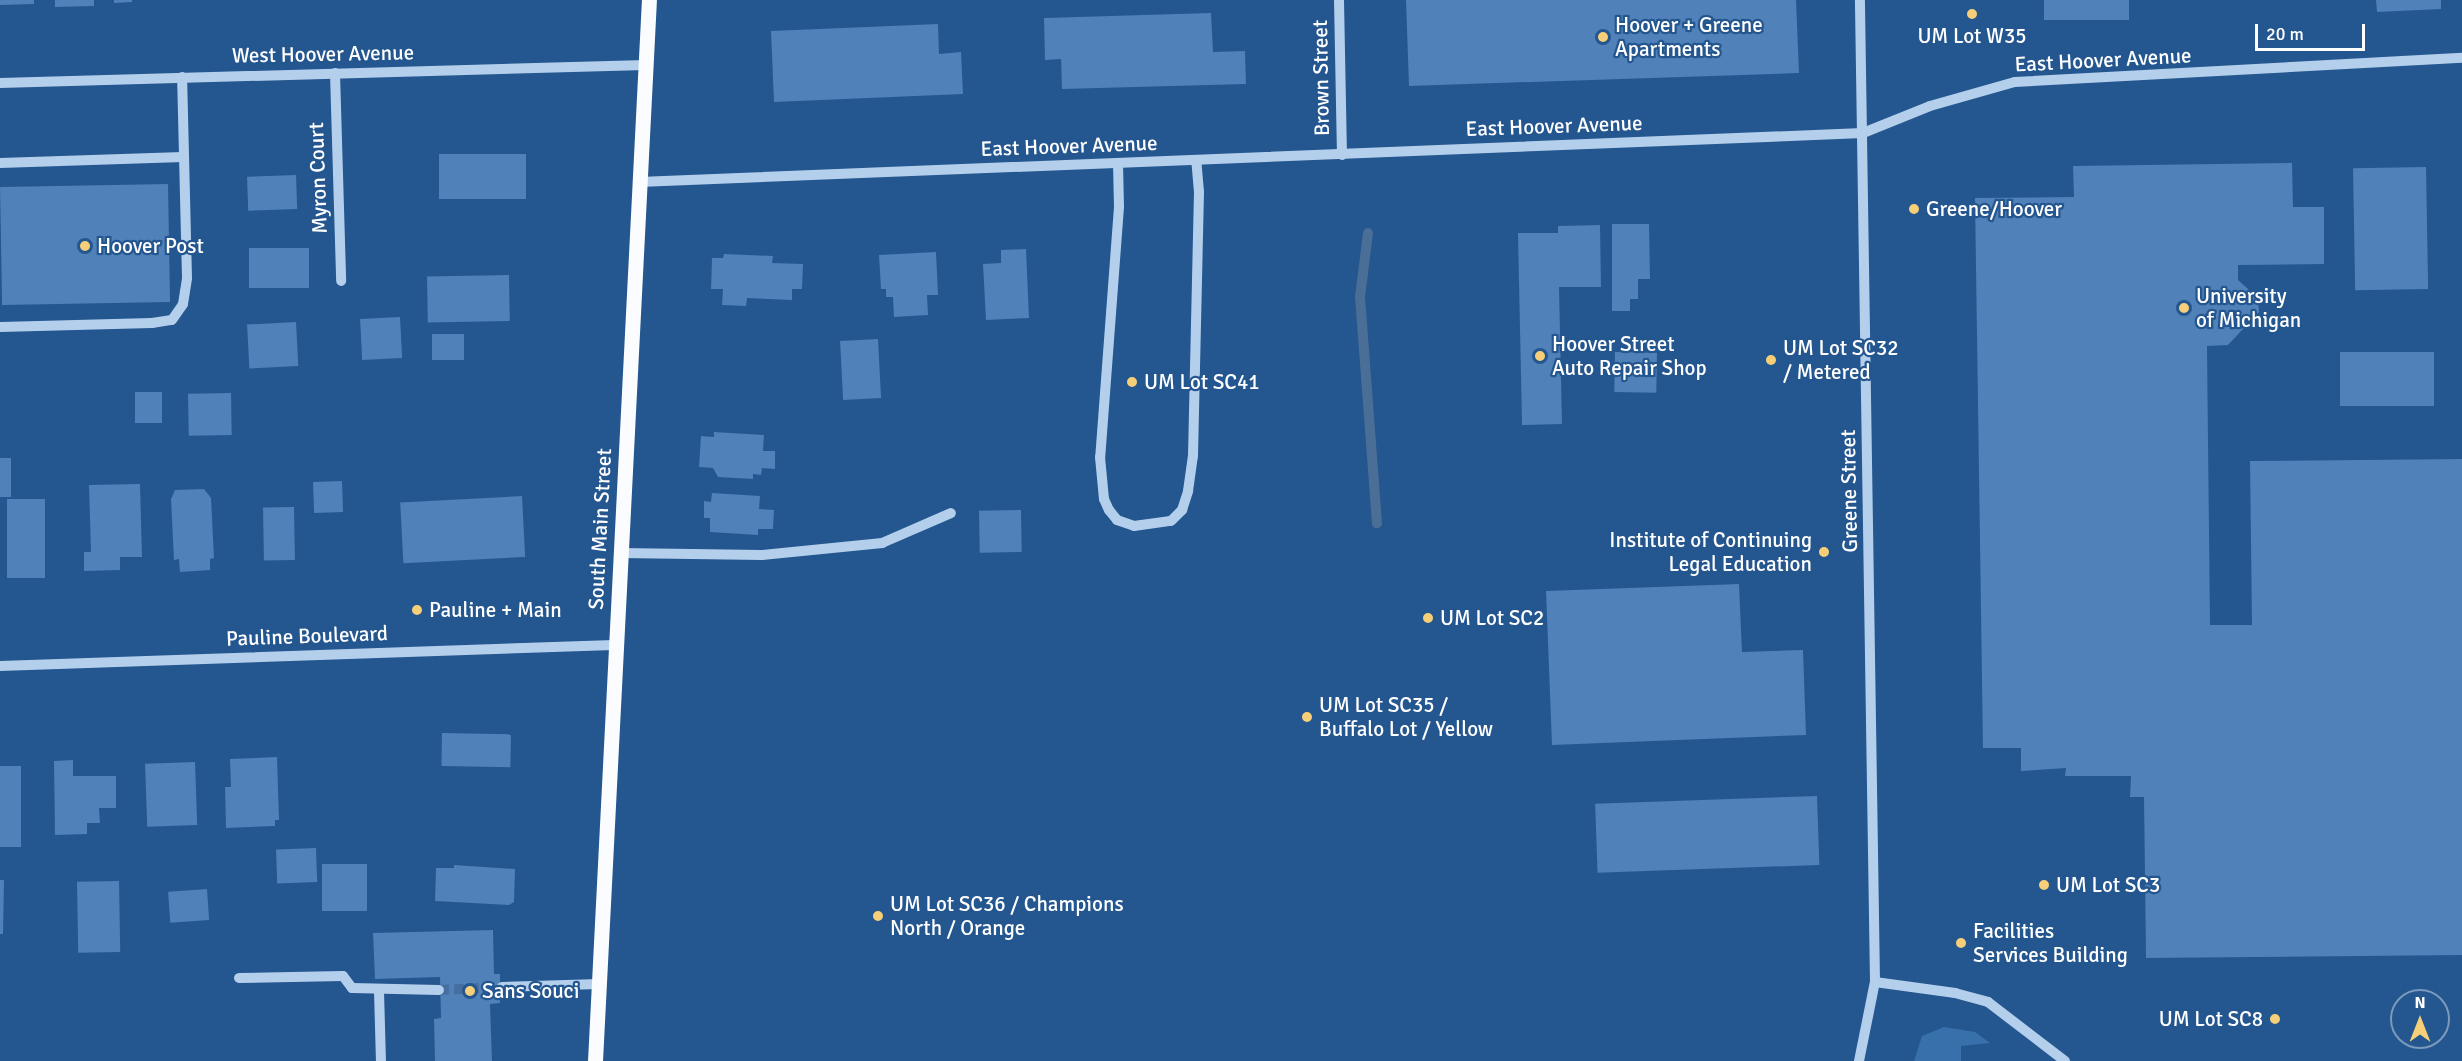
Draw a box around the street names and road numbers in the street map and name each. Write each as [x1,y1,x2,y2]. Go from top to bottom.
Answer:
street label: Brown Street [1307,20,1335,136]
street label: West Hoover Avenue [232,40,414,68]
street label: East Hoover Avenue [2014,43,2192,77]
street label: East Hoover Avenue [1465,110,1643,142]
street label: Myron Court [303,122,333,234]
street label: East Hoover Avenue [980,130,1158,162]
street label: Greene Street [1835,429,1863,553]
street label: South Main Street [583,448,617,610]
street label: Pauline Boulevard [226,621,388,651]

